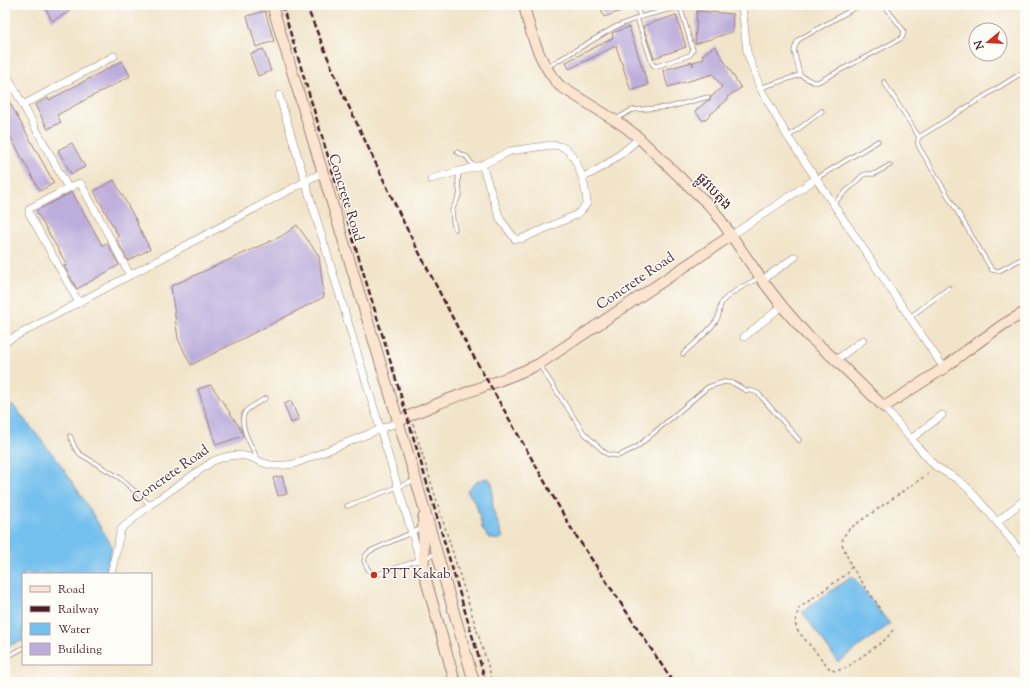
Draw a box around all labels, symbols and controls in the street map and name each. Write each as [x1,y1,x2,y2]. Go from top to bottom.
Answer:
north arrow [968,22,1008,62]
text: N [970,38,989,52]
street label: Concrete Road [322,152,368,244]
street label: ផ្លូវបេតុង [691,169,735,215]
street label: Concrete Road [593,248,679,316]
street label: Concrete Road [128,441,214,509]
place label: PTT Kakab [382,565,451,585]
marker: PTT Kakab [369,570,379,580]
legend [22,573,152,665]
text: Road [58,581,85,599]
text: Railway [58,601,99,619]
text: Water [58,621,91,639]
text: Building [58,641,102,659]

